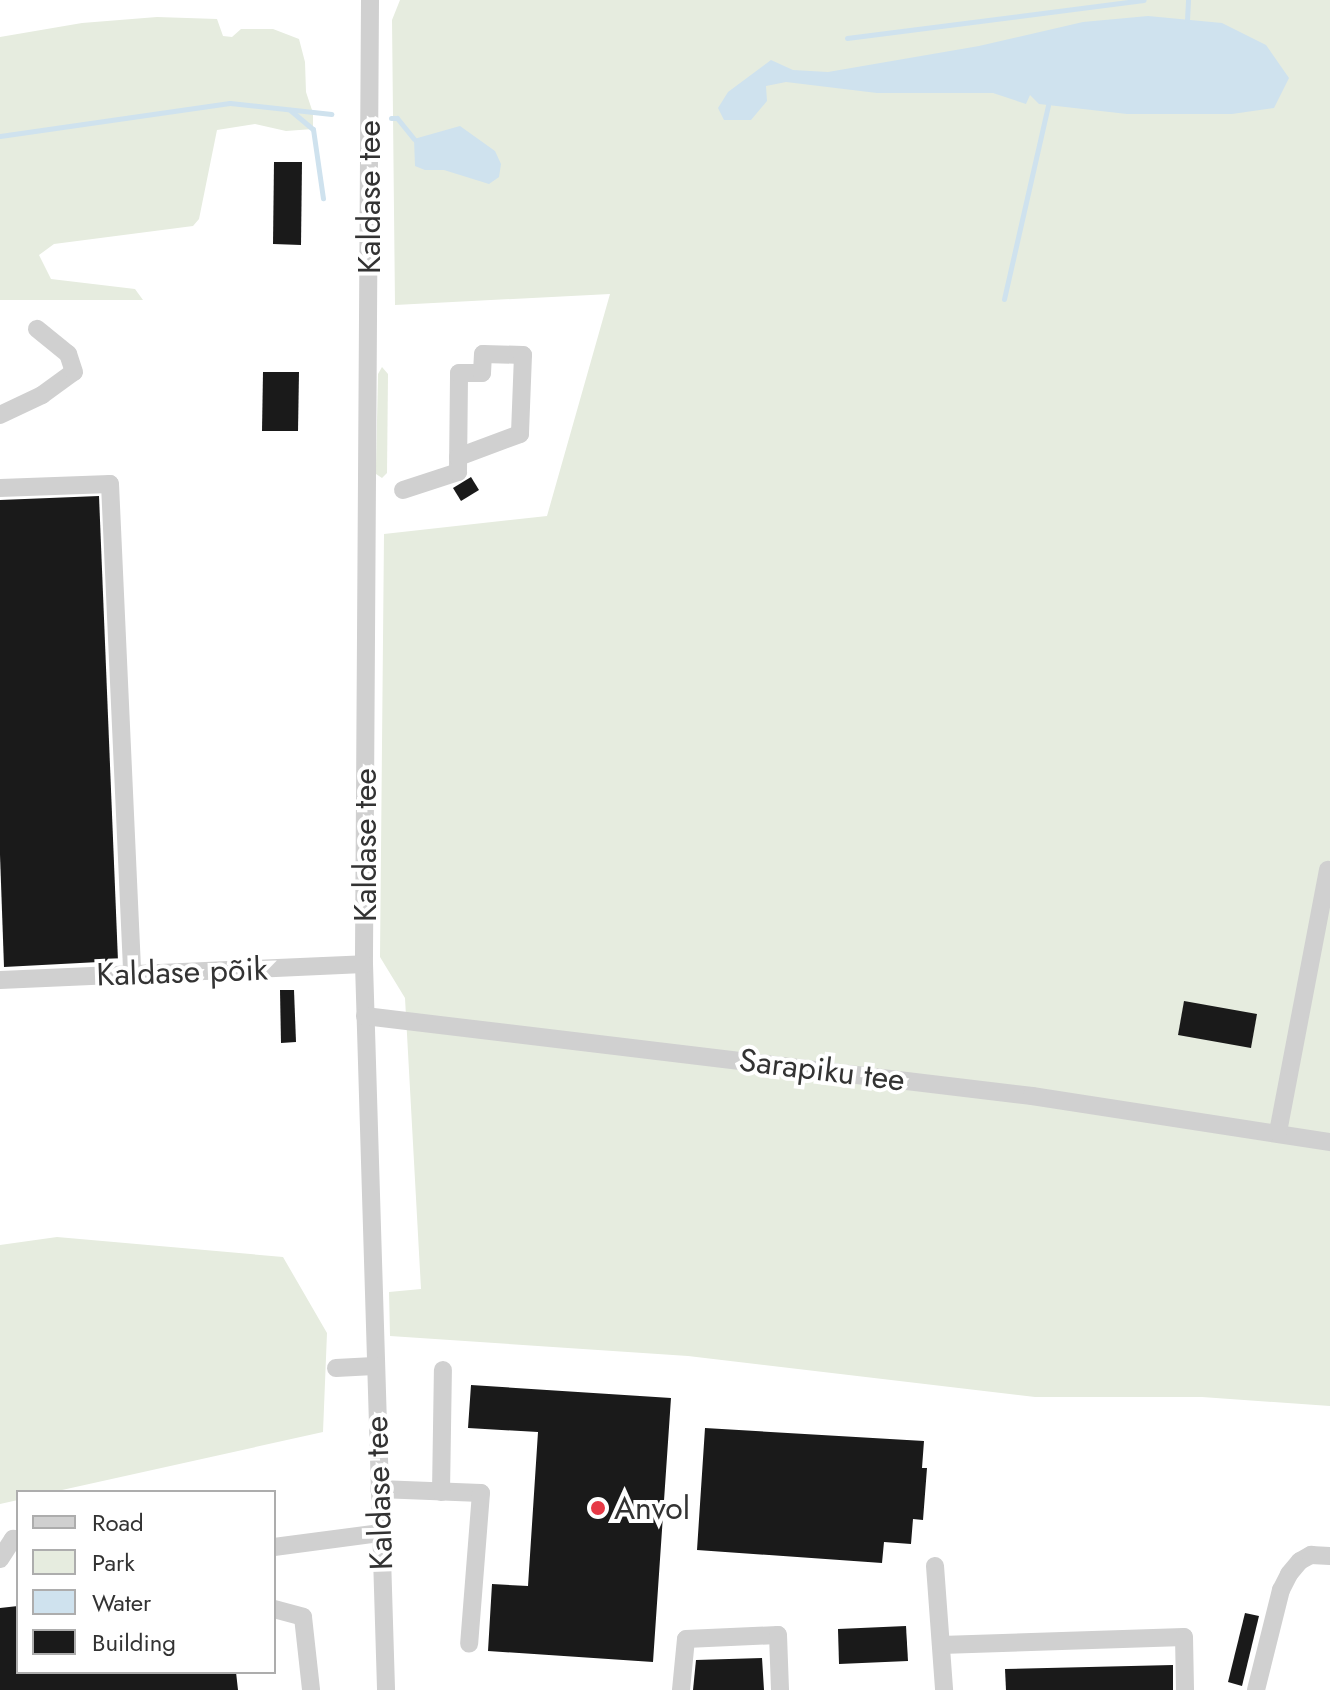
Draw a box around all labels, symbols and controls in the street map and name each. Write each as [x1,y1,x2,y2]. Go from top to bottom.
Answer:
street label: Kaldase tee [350,120,388,274]
street label: Kaldase tee [346,768,384,922]
street label: Kaldase põik [96,950,268,994]
street label: Sarapiku tee [737,1041,907,1099]
street label: Kaldase tee [357,1415,401,1571]
place label: Anvol [614,1489,690,1527]
legend [16,1490,276,1674]
marker: Anvol [589,1499,607,1517]
text: Road [92,1505,144,1540]
text: Park [92,1545,135,1580]
text: Water [92,1585,151,1620]
text: Building [92,1625,176,1660]

